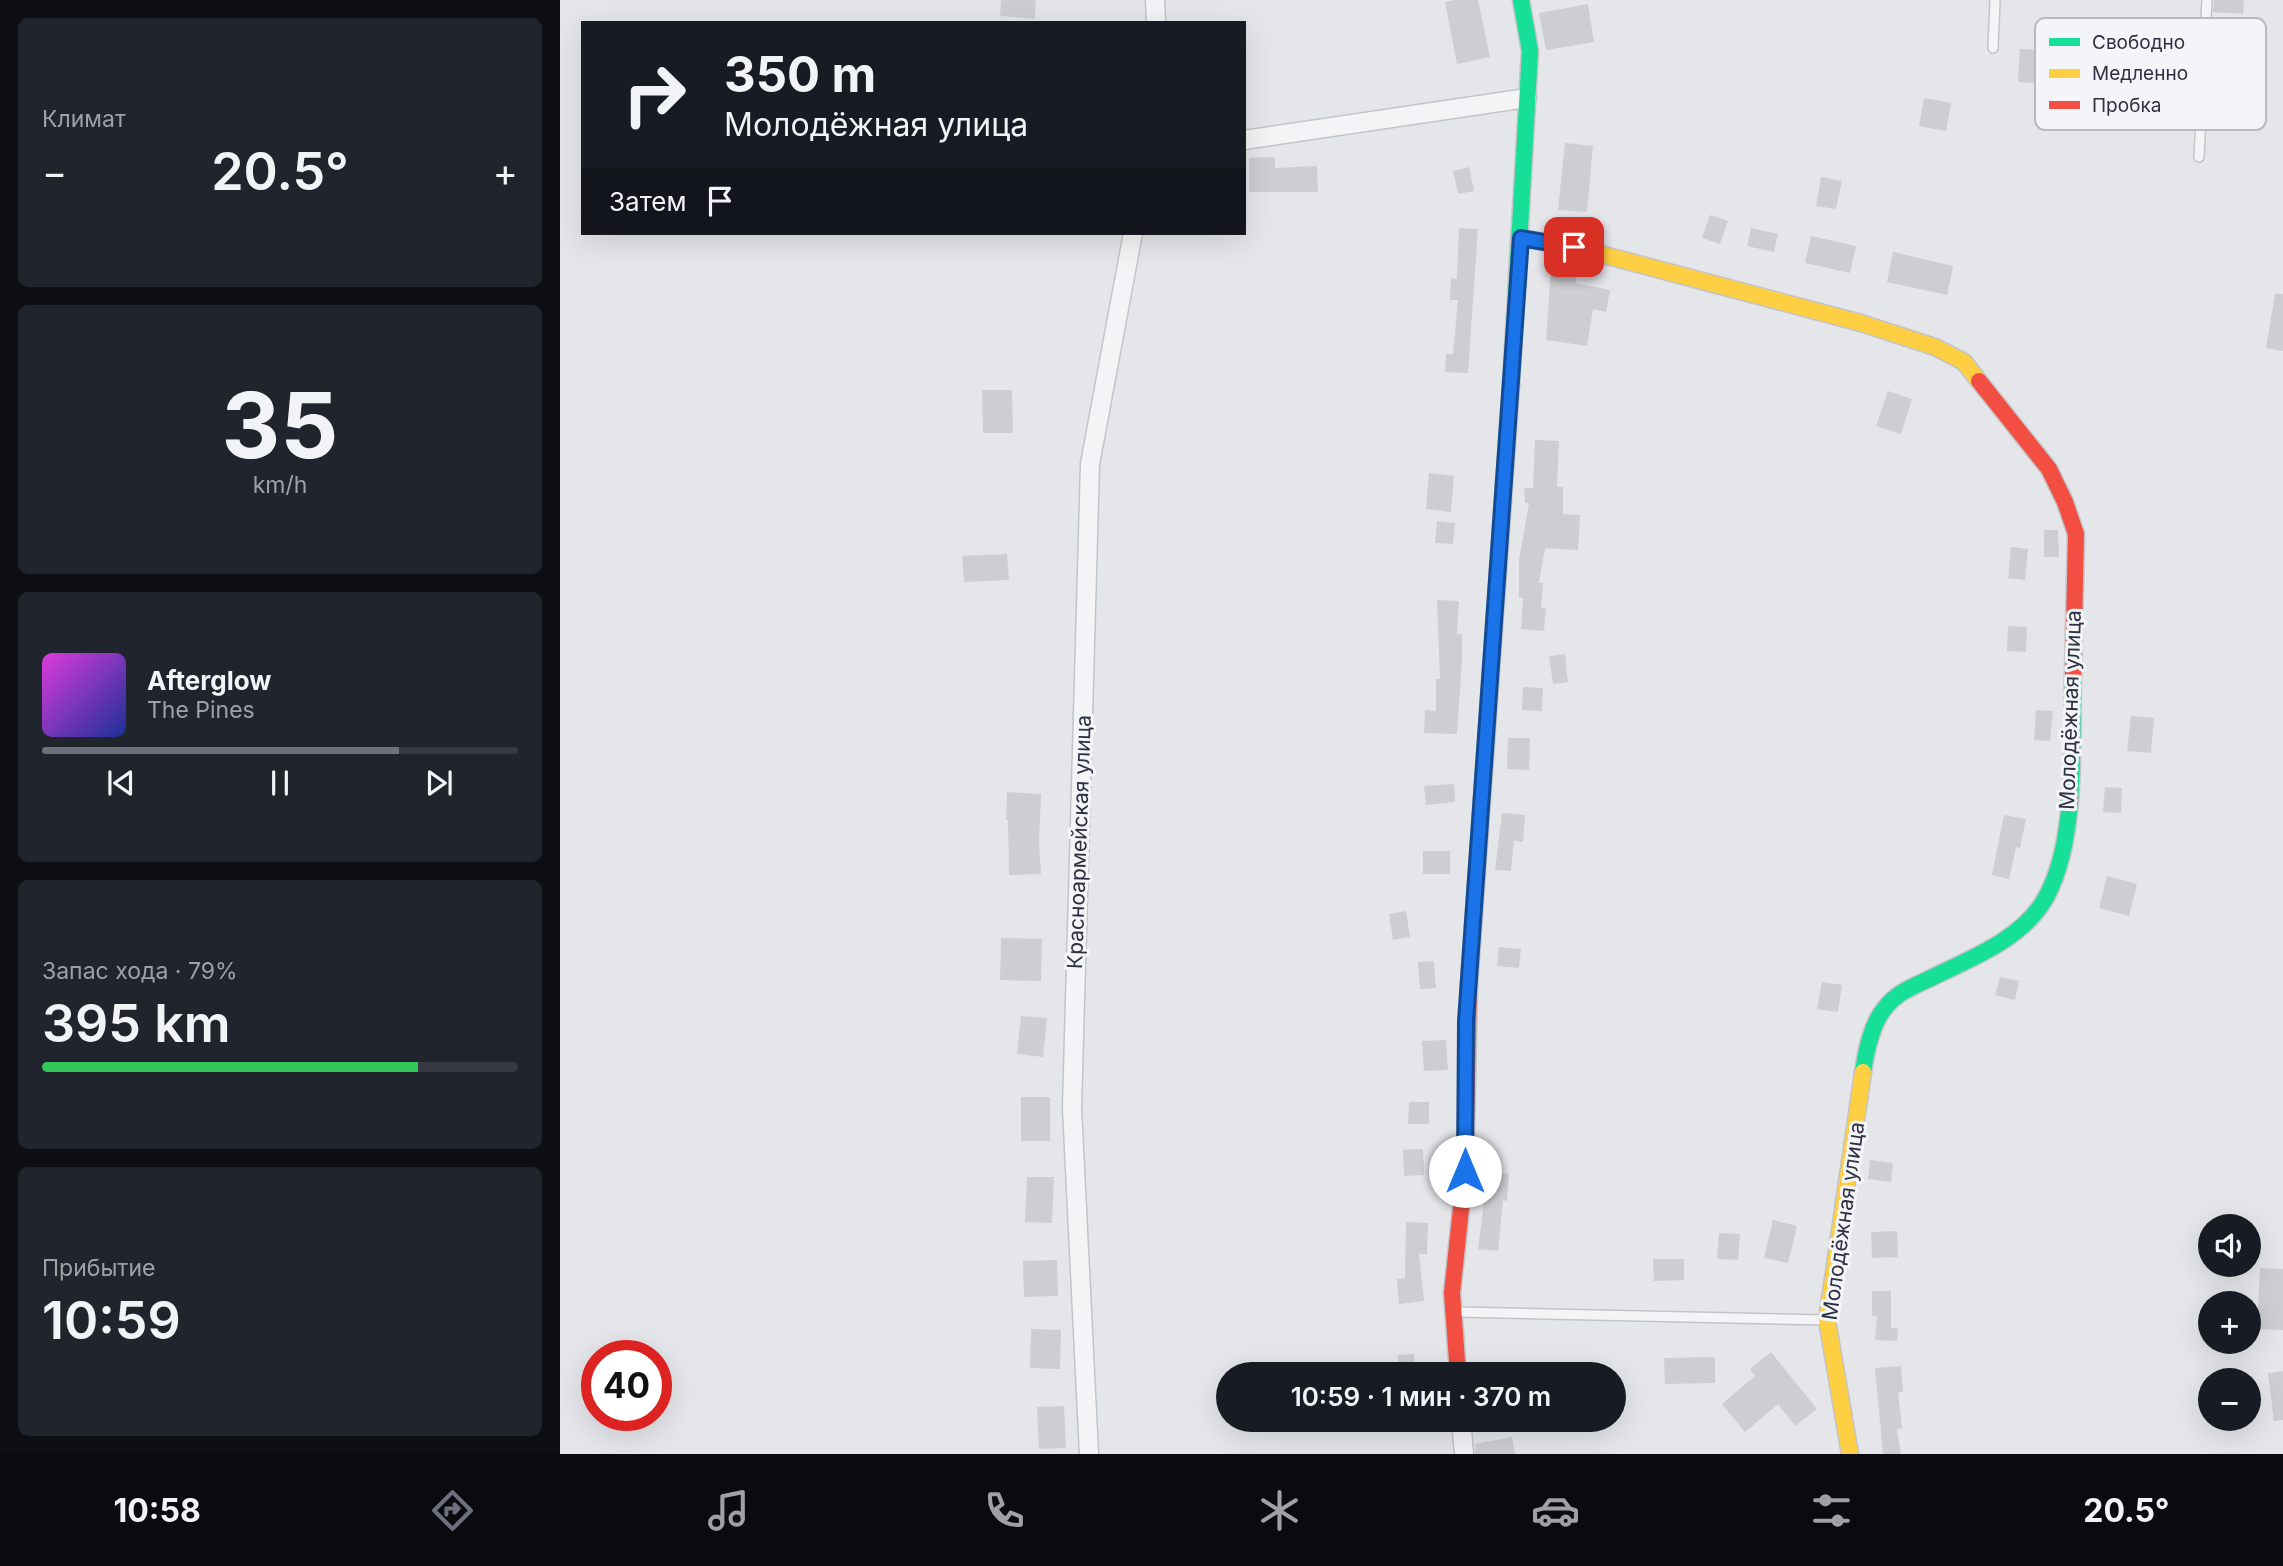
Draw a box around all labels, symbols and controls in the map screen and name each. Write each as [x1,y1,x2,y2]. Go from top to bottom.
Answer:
legend [2035,18,2266,130]
text: Свободно [2092,31,2185,54]
text: 350 m [724,45,876,104]
icon: right [609,49,700,140]
text: Медленно [2092,62,2188,85]
text: Пробка [2092,94,2161,117]
text: Климат [42,105,126,133]
text: Молодёжная улица [724,105,1028,144]
text: 20.5° [211,140,349,203]
text: − [42,149,67,195]
text: + [493,149,518,195]
icon: arrive [701,182,739,220]
text: Затем [609,186,687,217]
pin [1544,217,1604,277]
icon: arrive [1555,228,1593,266]
text: 35 [222,370,338,480]
text: km/h [253,471,307,499]
street label: Молодёжная улица [2054,610,2086,810]
text: Afterglow [147,665,271,696]
text: The Pines [147,696,255,724]
street label: Красноармейская улица [1062,715,1096,969]
icon: previous [102,764,140,802]
icon: pause [261,764,299,802]
icon: next [420,764,458,802]
text: Запас хода · 79% [42,957,238,985]
text: 395 km [42,992,231,1055]
street label: Молодёжная улица [1817,1120,1869,1322]
position arrow [1428,1134,1502,1208]
map controls [2198,1214,2261,1431]
button: sound [2198,1214,2261,1277]
text: Прибытие [42,1254,155,1282]
text: 10:59 [42,1289,181,1352]
button: + [2198,1291,2261,1354]
speed limit sign: 40 [581,1340,672,1431]
button: − [2198,1368,2261,1431]
text: 10:59 · 1 мин · 370 m [1291,1381,1551,1412]
icon: directions [428,1486,477,1535]
icon: music [704,1486,753,1535]
icon: phone [980,1486,1029,1535]
icon: climate [1255,1486,1304,1535]
icon: car [1531,1486,1580,1535]
icon: filters [1807,1486,1856,1535]
text: 10:58 [113,1491,201,1530]
text: 20.5° [2083,1491,2170,1530]

